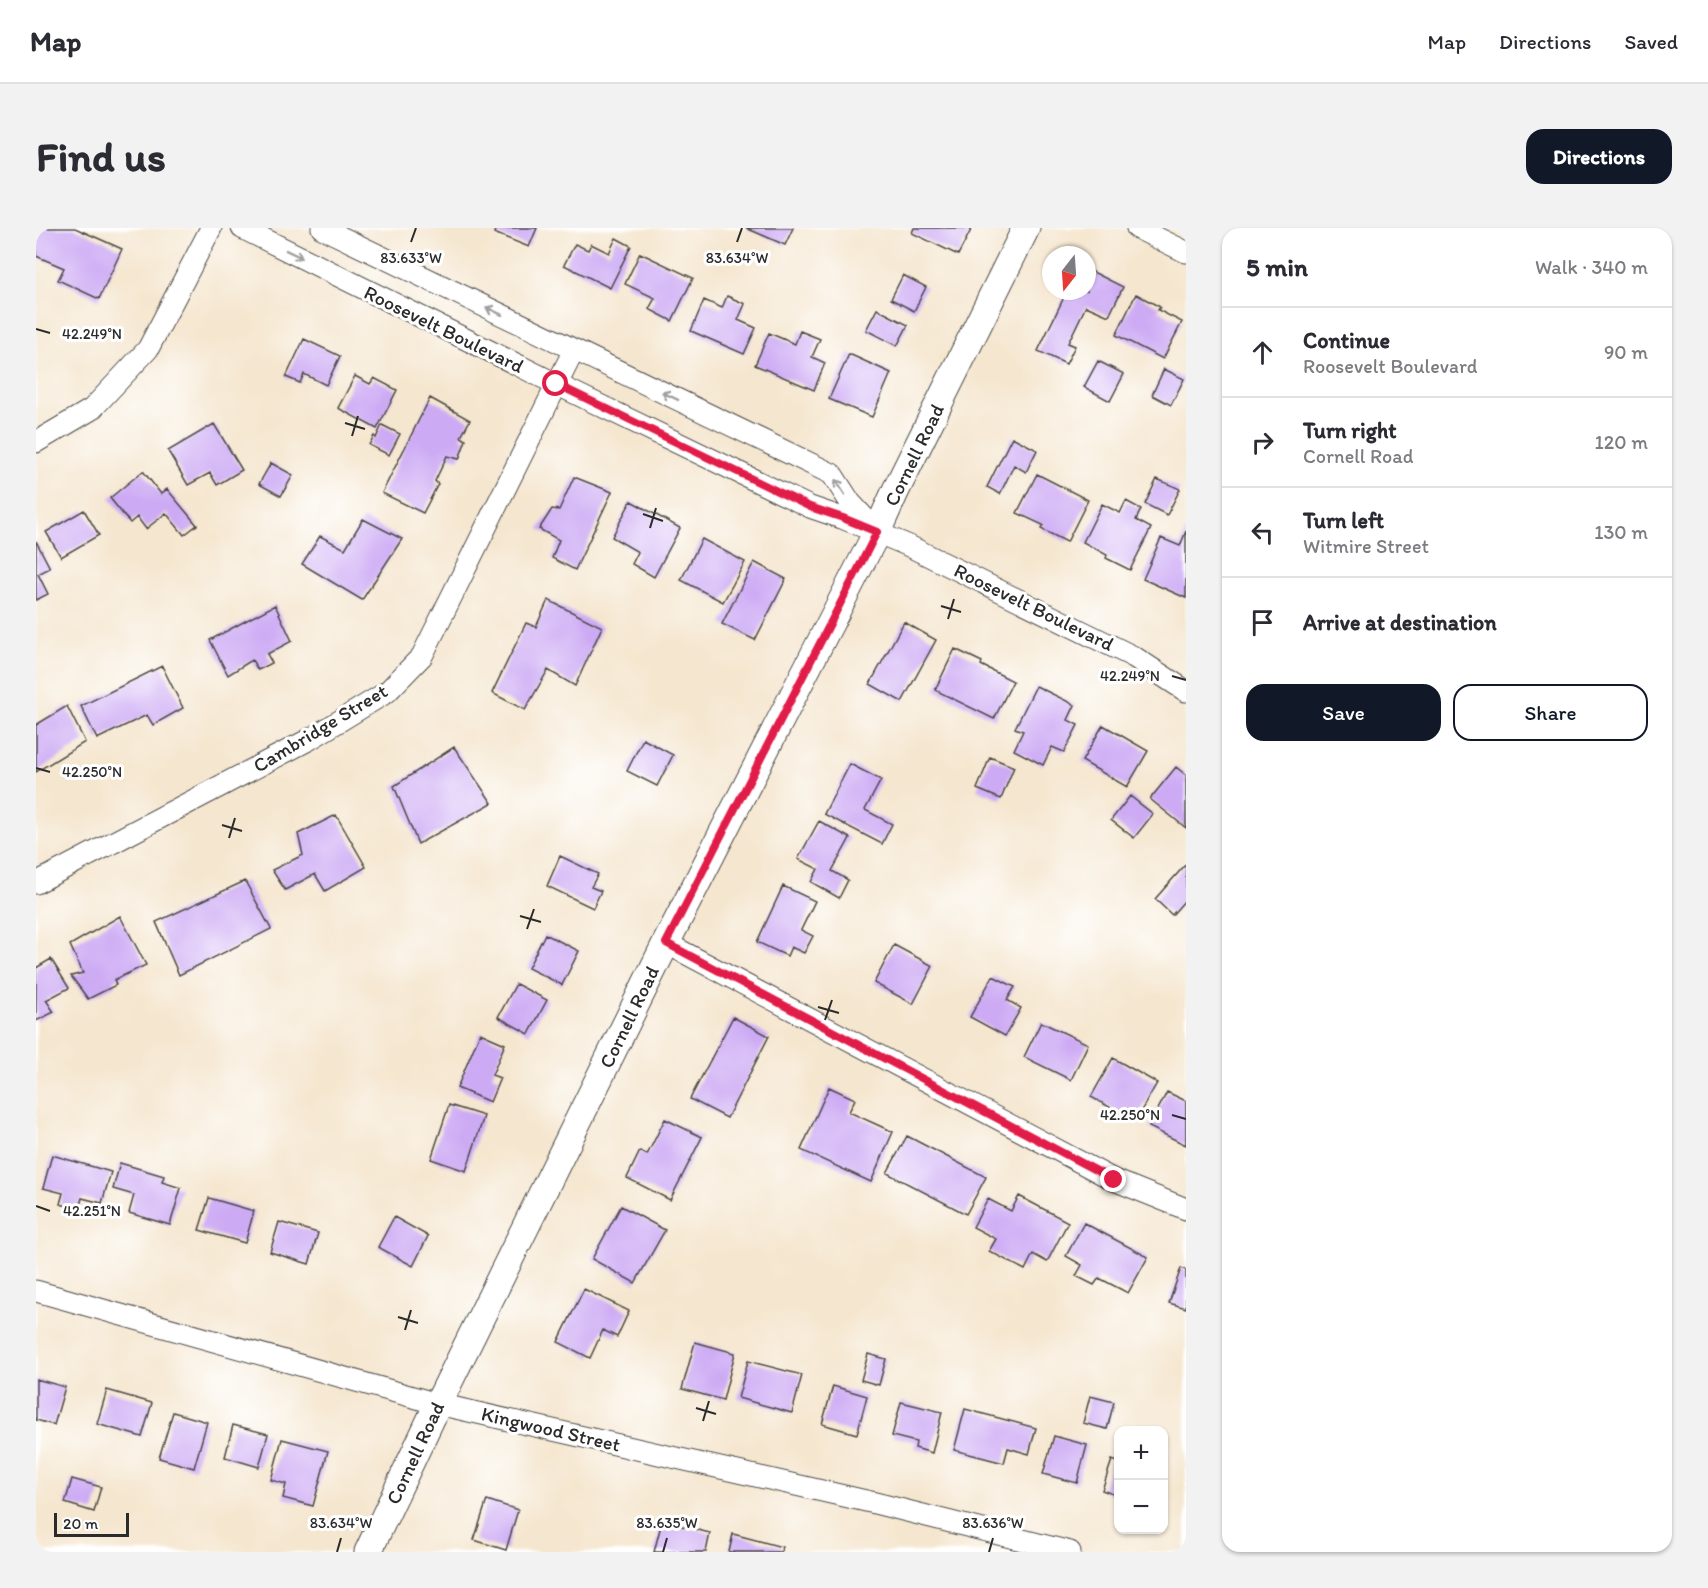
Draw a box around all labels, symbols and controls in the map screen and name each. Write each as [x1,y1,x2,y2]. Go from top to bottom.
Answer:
text: Map [30,24,81,58]
text: Map [1428,29,1466,54]
text: Directions [1499,29,1591,54]
text: Saved [1624,29,1678,54]
button: Directions [1526,129,1672,184]
text: Find us [36,131,166,182]
north arrow [1042,246,1096,300]
one-way arrow [285,249,303,260]
text: 83.633°W [380,249,442,267]
text: 83.634°W [706,249,768,267]
text: 5 min [1246,251,1308,283]
text: Walk · 340 m [1535,255,1648,279]
street label: Roosevelt Boulevard [360,280,528,378]
one-way arrow [486,305,504,317]
text: 42.249°N [62,325,122,343]
text: Continue [1303,327,1390,354]
icon: ahead [1246,336,1279,369]
text: 90 m [1604,340,1648,364]
text: Roosevelt Boulevard [1303,354,1478,378]
route start [542,370,568,396]
one-way arrow [661,390,679,401]
street label: Cornell Road [879,400,949,510]
text: Turn right [1303,417,1397,444]
icon: right [1246,426,1279,459]
text: 120 m [1595,430,1648,454]
text: Cornell Road [1303,444,1413,468]
one-way arrow [834,479,846,496]
text: Turn left [1303,507,1384,534]
icon: left [1246,516,1279,549]
text: 130 m [1594,520,1648,544]
text: Witmire Street [1303,534,1429,558]
street label: Roosevelt Boulevard [950,558,1118,656]
icon: arrive [1246,606,1279,639]
text: Arrive at destination [1303,609,1497,636]
text: 42.249°N [1100,667,1160,685]
street label: Cambridge Street [249,678,392,777]
button: Save [1246,684,1441,741]
button: Share [1453,684,1648,741]
text: 42.250°N [62,763,122,781]
street label: Cornell Road [594,962,664,1072]
text: 42.250°N [1100,1106,1160,1124]
route end [1100,1166,1126,1192]
text: 42.251°N [63,1202,121,1220]
street label: Cornell Road [381,1398,449,1508]
street label: Kingwood Street [479,1401,623,1457]
map controls [1114,1426,1168,1534]
button: + [1114,1426,1168,1480]
button: − [1114,1480,1168,1534]
scale bar [54,1510,129,1538]
text: 20 m [63,1514,98,1533]
text: 83.634°W [310,1514,372,1532]
text: 83.635°W [636,1514,698,1532]
text: 83.636°W [962,1514,1024,1532]

